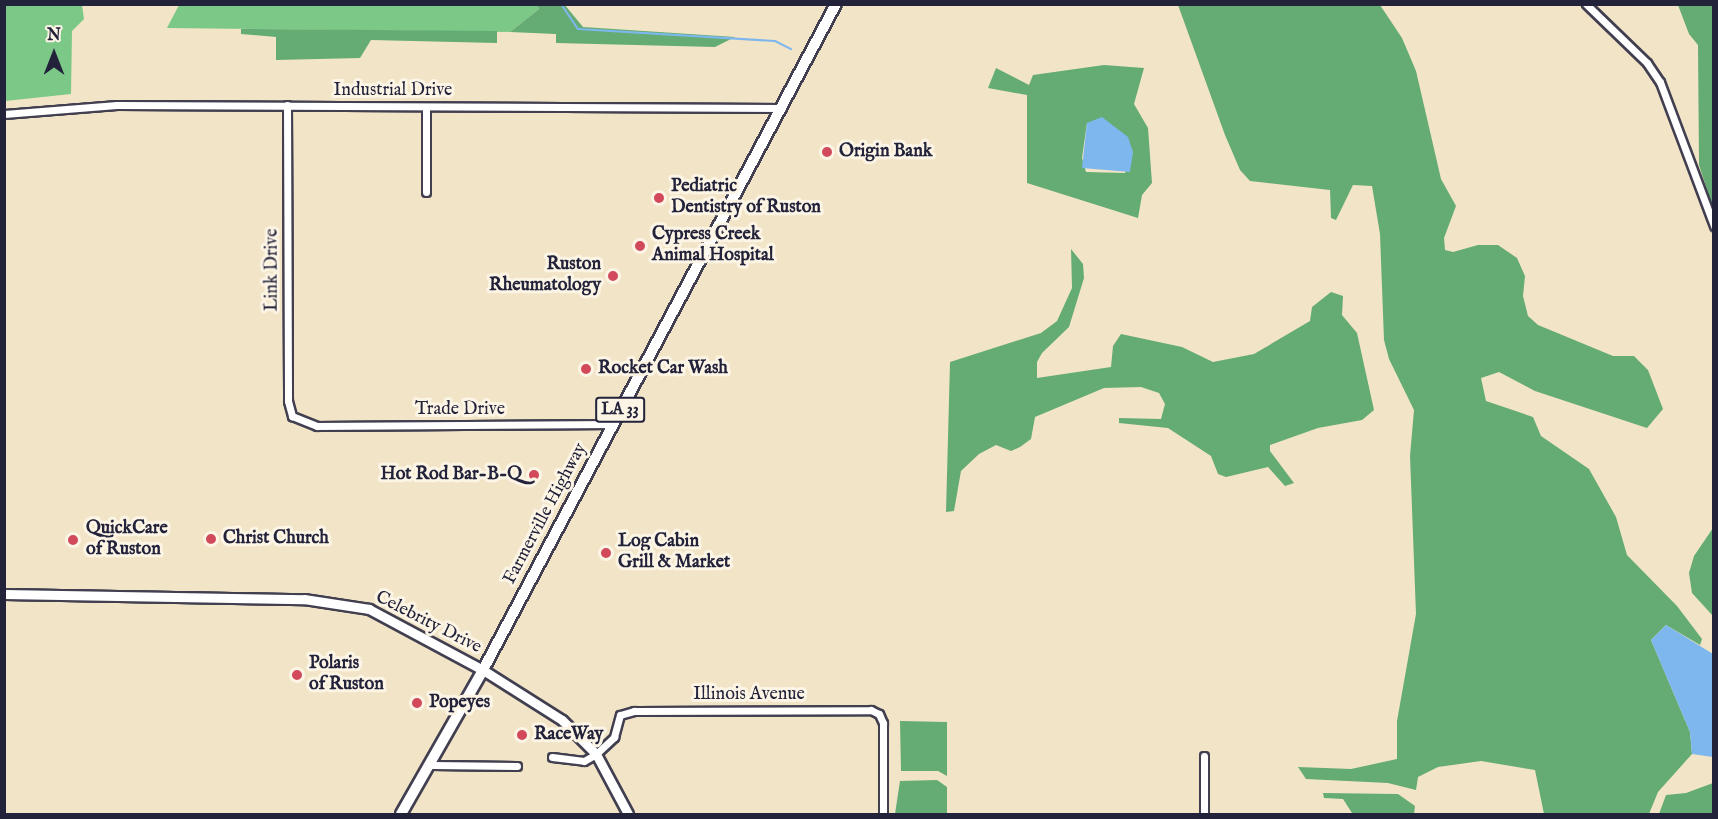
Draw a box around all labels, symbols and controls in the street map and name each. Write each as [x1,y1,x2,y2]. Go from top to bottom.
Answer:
north arrow [24,24,84,84]
text: N [47,26,61,46]
street label: Industrial Drive [334,80,452,102]
place label: Origin Bank [839,141,932,163]
marker: Origin Bank [820,145,834,159]
place label: Pediatric Dentistry of Ruston [671,177,821,219]
marker: Pediatric Dentistry of Ruston [652,191,666,205]
place label: Cypress Creek Animal Hospital [652,225,774,268]
street label: Link Drive [262,229,284,311]
marker: Cypress Creek Animal Hospital [633,239,647,253]
place label: Ruston Rheumatology [489,255,601,298]
marker: Ruston Rheumatology [606,269,620,283]
place label: Rocket Car Wash [598,358,728,380]
marker: Rocket Car Wash [579,362,593,376]
road number: LA 33 [594,397,646,423]
street label: Trade Drive [415,399,505,421]
street label: Farmerville Highway [500,440,592,588]
place label: Hot Rod Bar-B-Q [381,464,522,486]
marker: Hot Rod Bar-B-Q [527,468,541,482]
place label: QuickCare of Ruston [86,519,168,562]
place label: Christ Church [223,528,329,550]
marker: QuickCare of Ruston [64,531,82,549]
marker: Christ Church [204,532,218,546]
place label: Log Cabin Grill & Market [618,532,730,574]
marker: Log Cabin Grill & Market [599,546,613,560]
street label: Celebrity Drive [371,587,485,659]
place label: Polaris of Ruston [309,654,384,696]
marker: Polaris of Ruston [290,668,304,682]
street label: Illinois Avenue [693,684,805,706]
place label: Popeyes [429,692,490,714]
marker: Popeyes [410,696,424,710]
place label: RaceWay [534,724,603,746]
marker: RaceWay [515,728,529,742]

